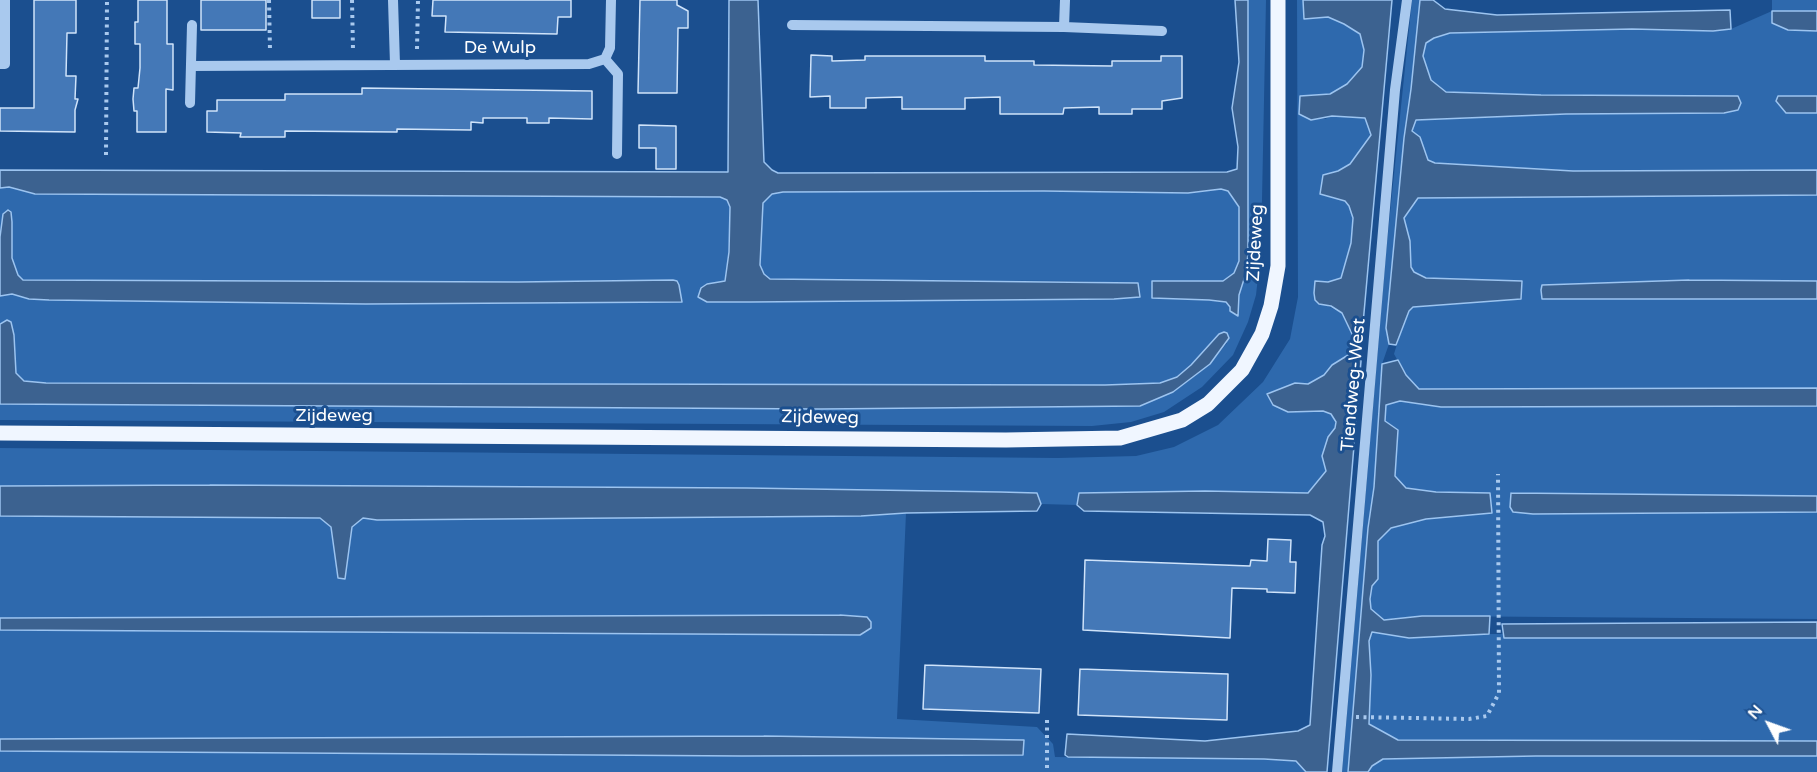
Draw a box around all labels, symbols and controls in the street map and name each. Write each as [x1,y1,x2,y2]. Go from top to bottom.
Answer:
street label: De Wulp [464,37,536,59]
street label: Zijdeweg [1243,204,1269,282]
street label: Tiendweg-West [1337,317,1371,453]
street label: Zijdeweg [295,405,373,427]
street label: Zijdeweg [781,407,859,429]
north arrow [1739,694,1799,754]
text: N [1744,701,1767,724]

